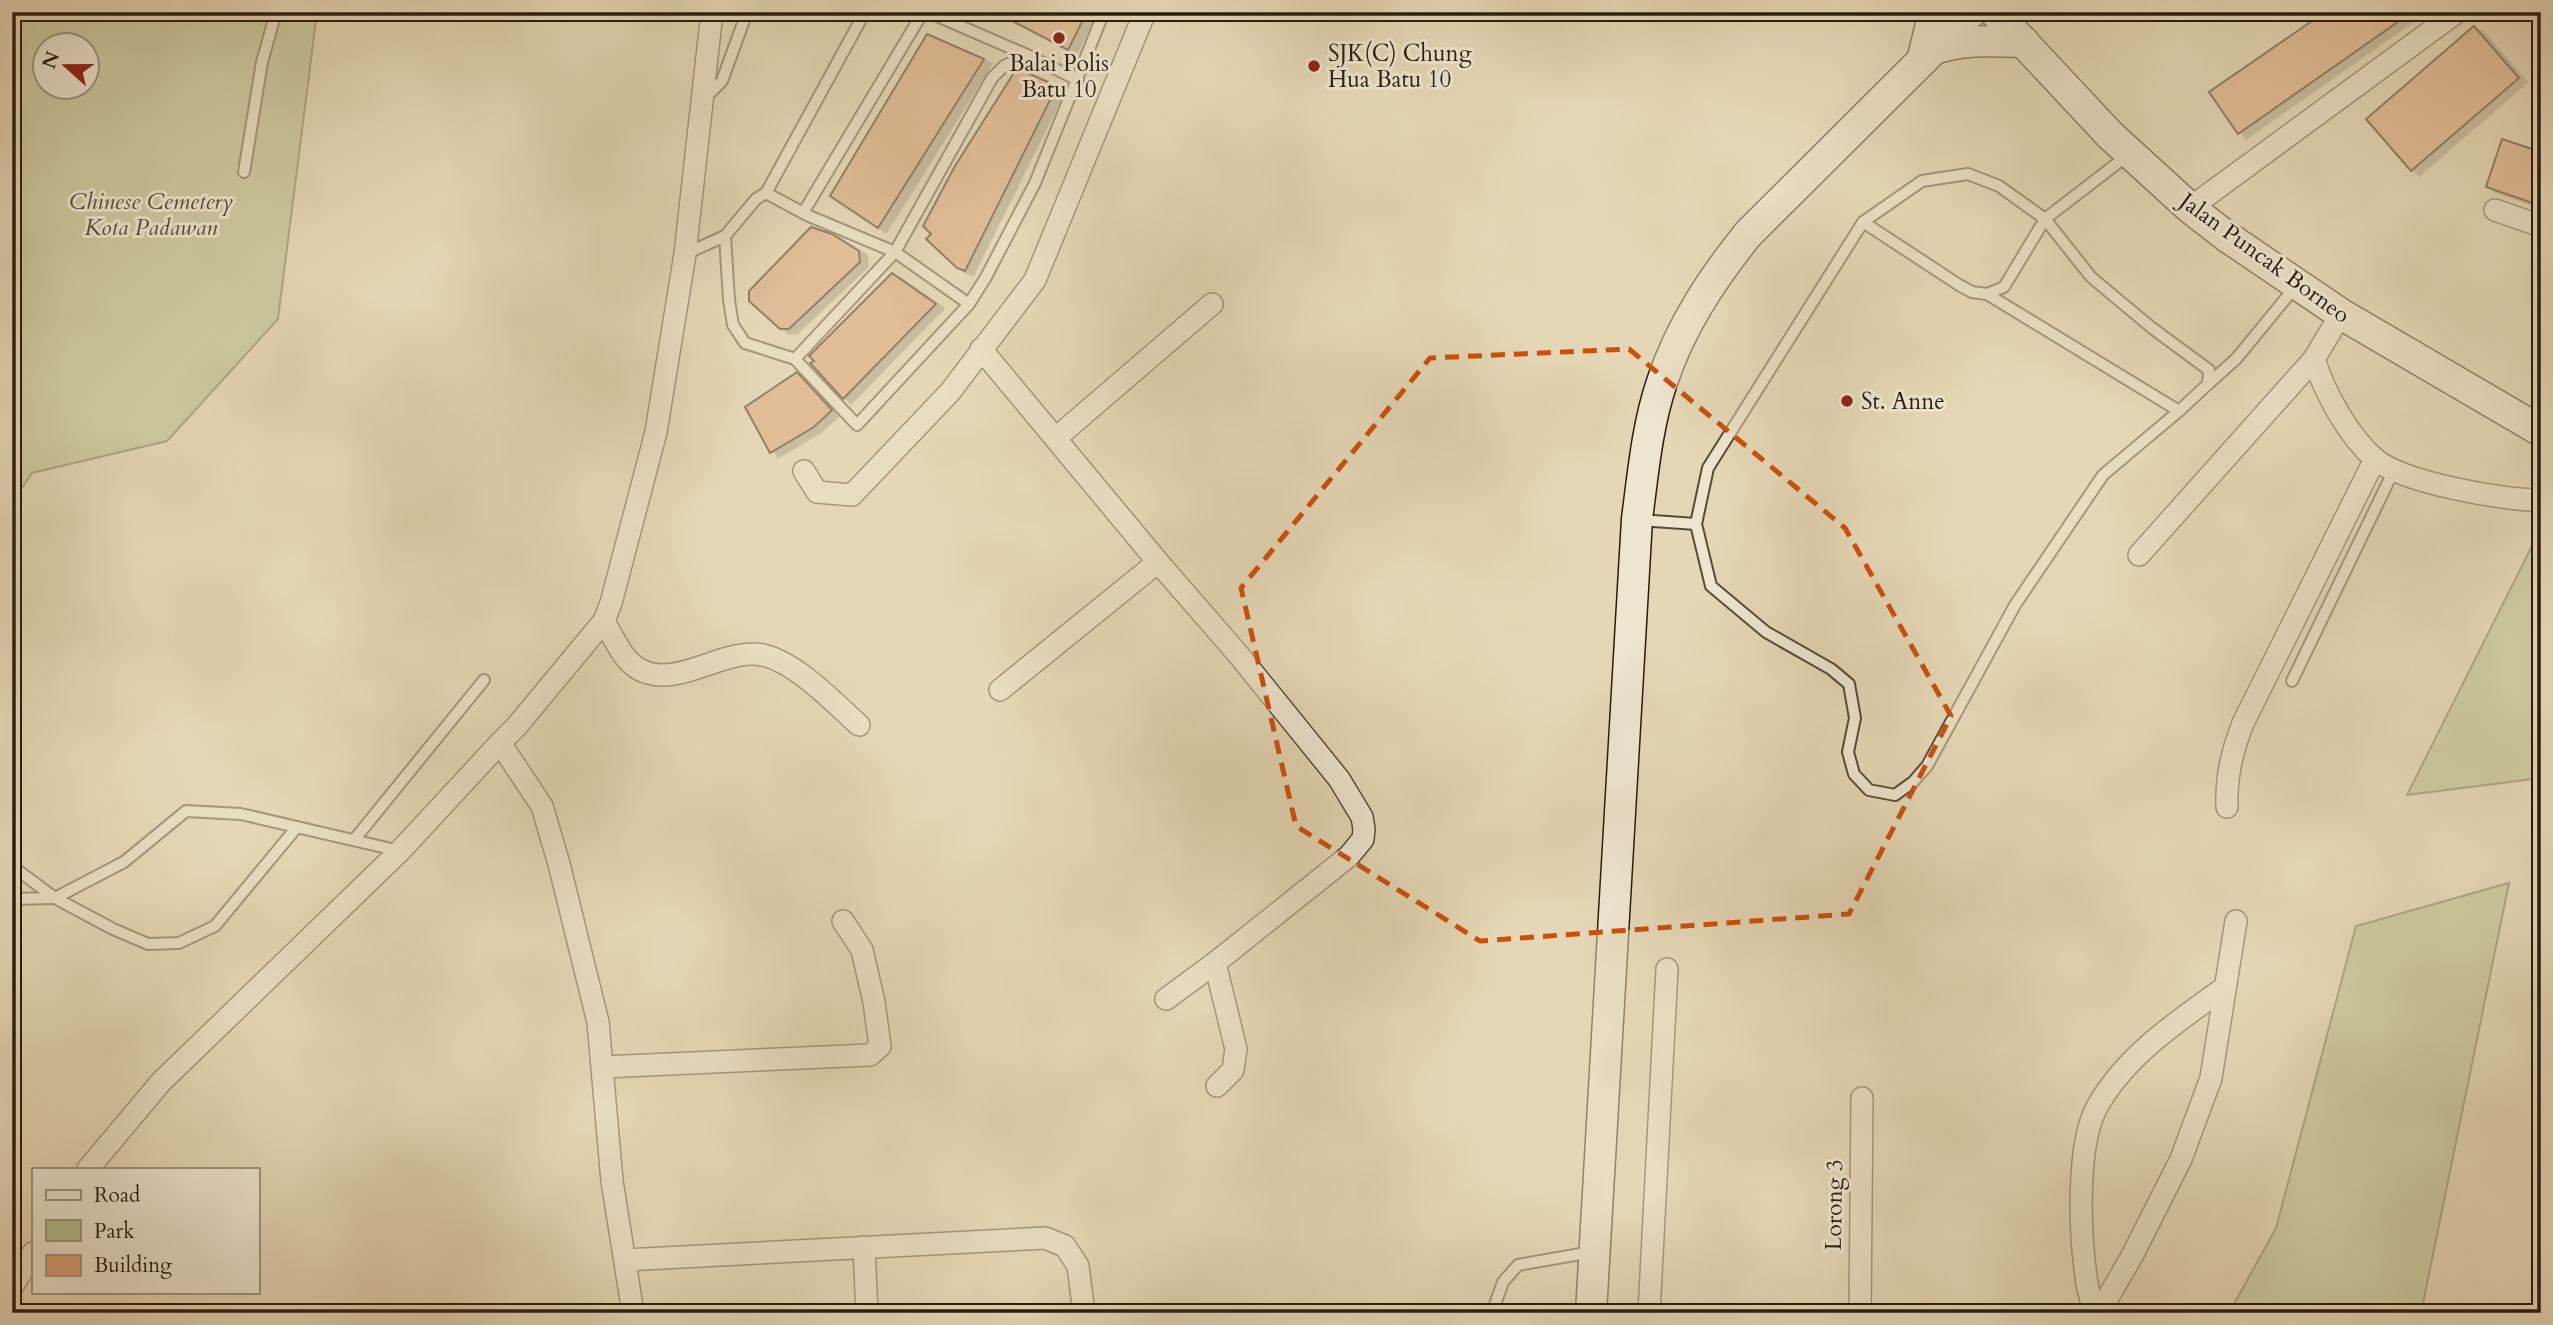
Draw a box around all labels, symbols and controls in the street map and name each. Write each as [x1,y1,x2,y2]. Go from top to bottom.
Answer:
marker: Balai Polis Batu 10 [1051,30,1067,46]
north arrow [32,32,102,102]
place label: SJK(C) Chung Hua Batu 10 [1328,38,1472,95]
text: N [36,47,66,73]
place label: Balai Polis Batu 10 [1009,48,1109,105]
marker: SJK(C) Chung Hua Batu 10 [1306,58,1322,74]
street label: Jalan Puncak Borneo [2171,184,2356,330]
park label: Chinese Cemetery Kota Padawan [69,186,233,243]
place label: St. Anne [1861,386,1945,417]
marker: St. Anne [1839,393,1855,409]
street label: Lorong 3 [1818,1159,1850,1251]
legend [32,1168,259,1294]
text: Road [94,1181,140,1210]
text: Park [94,1217,135,1246]
text: Building [94,1251,172,1280]

